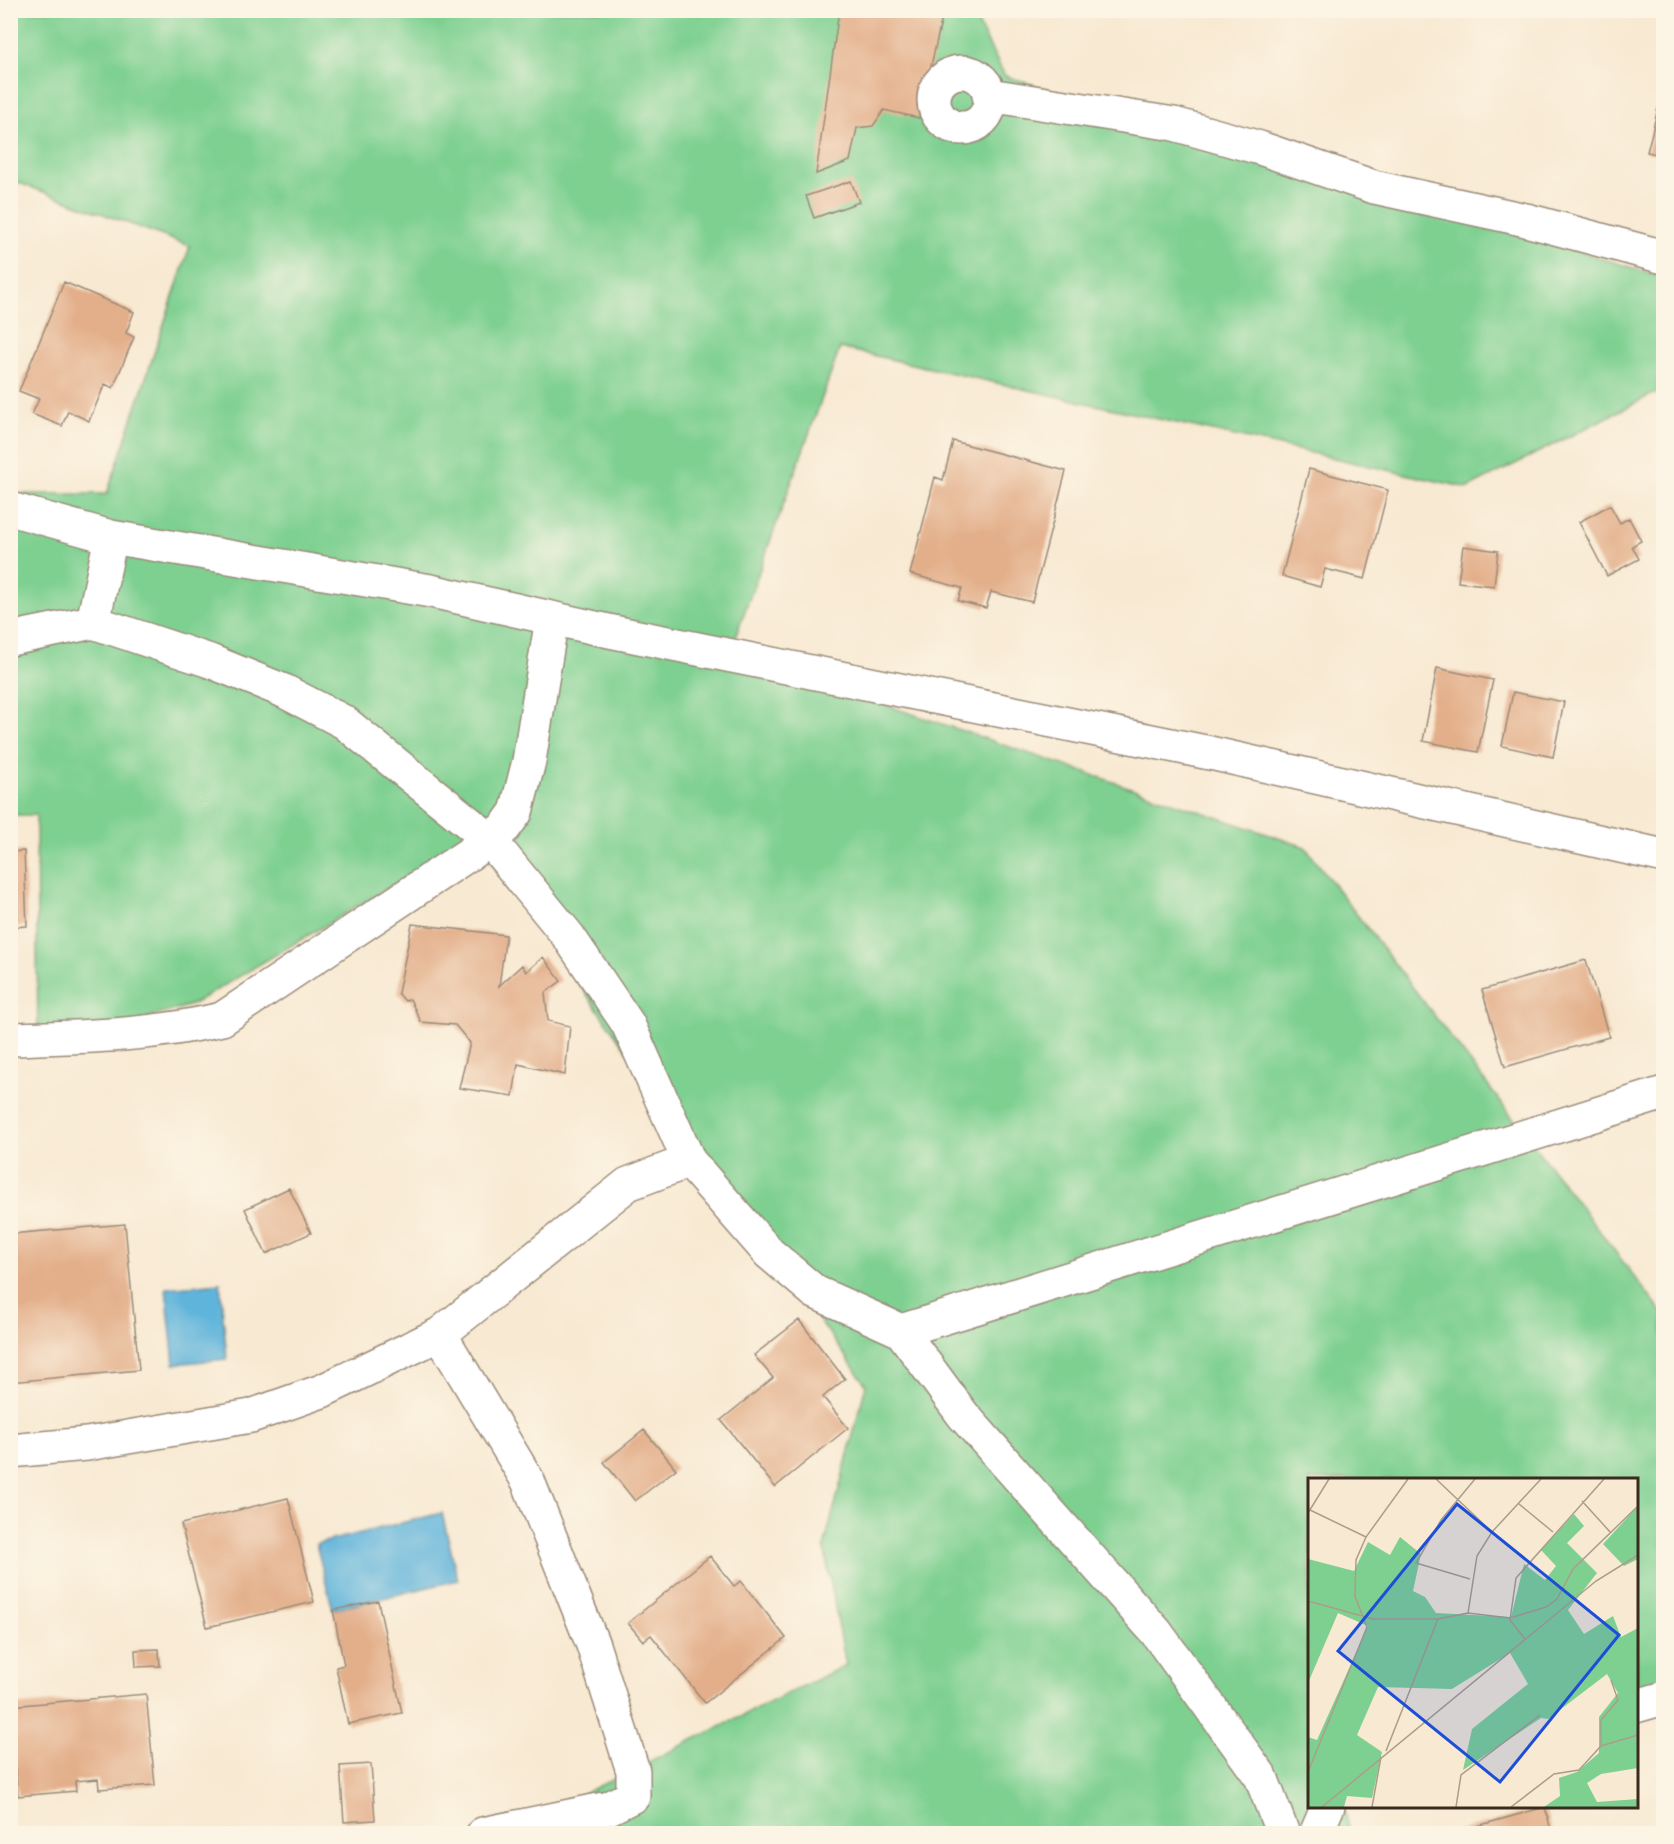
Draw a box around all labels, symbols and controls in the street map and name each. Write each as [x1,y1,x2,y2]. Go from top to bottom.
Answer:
inset map [1308,1478,1638,1808]

